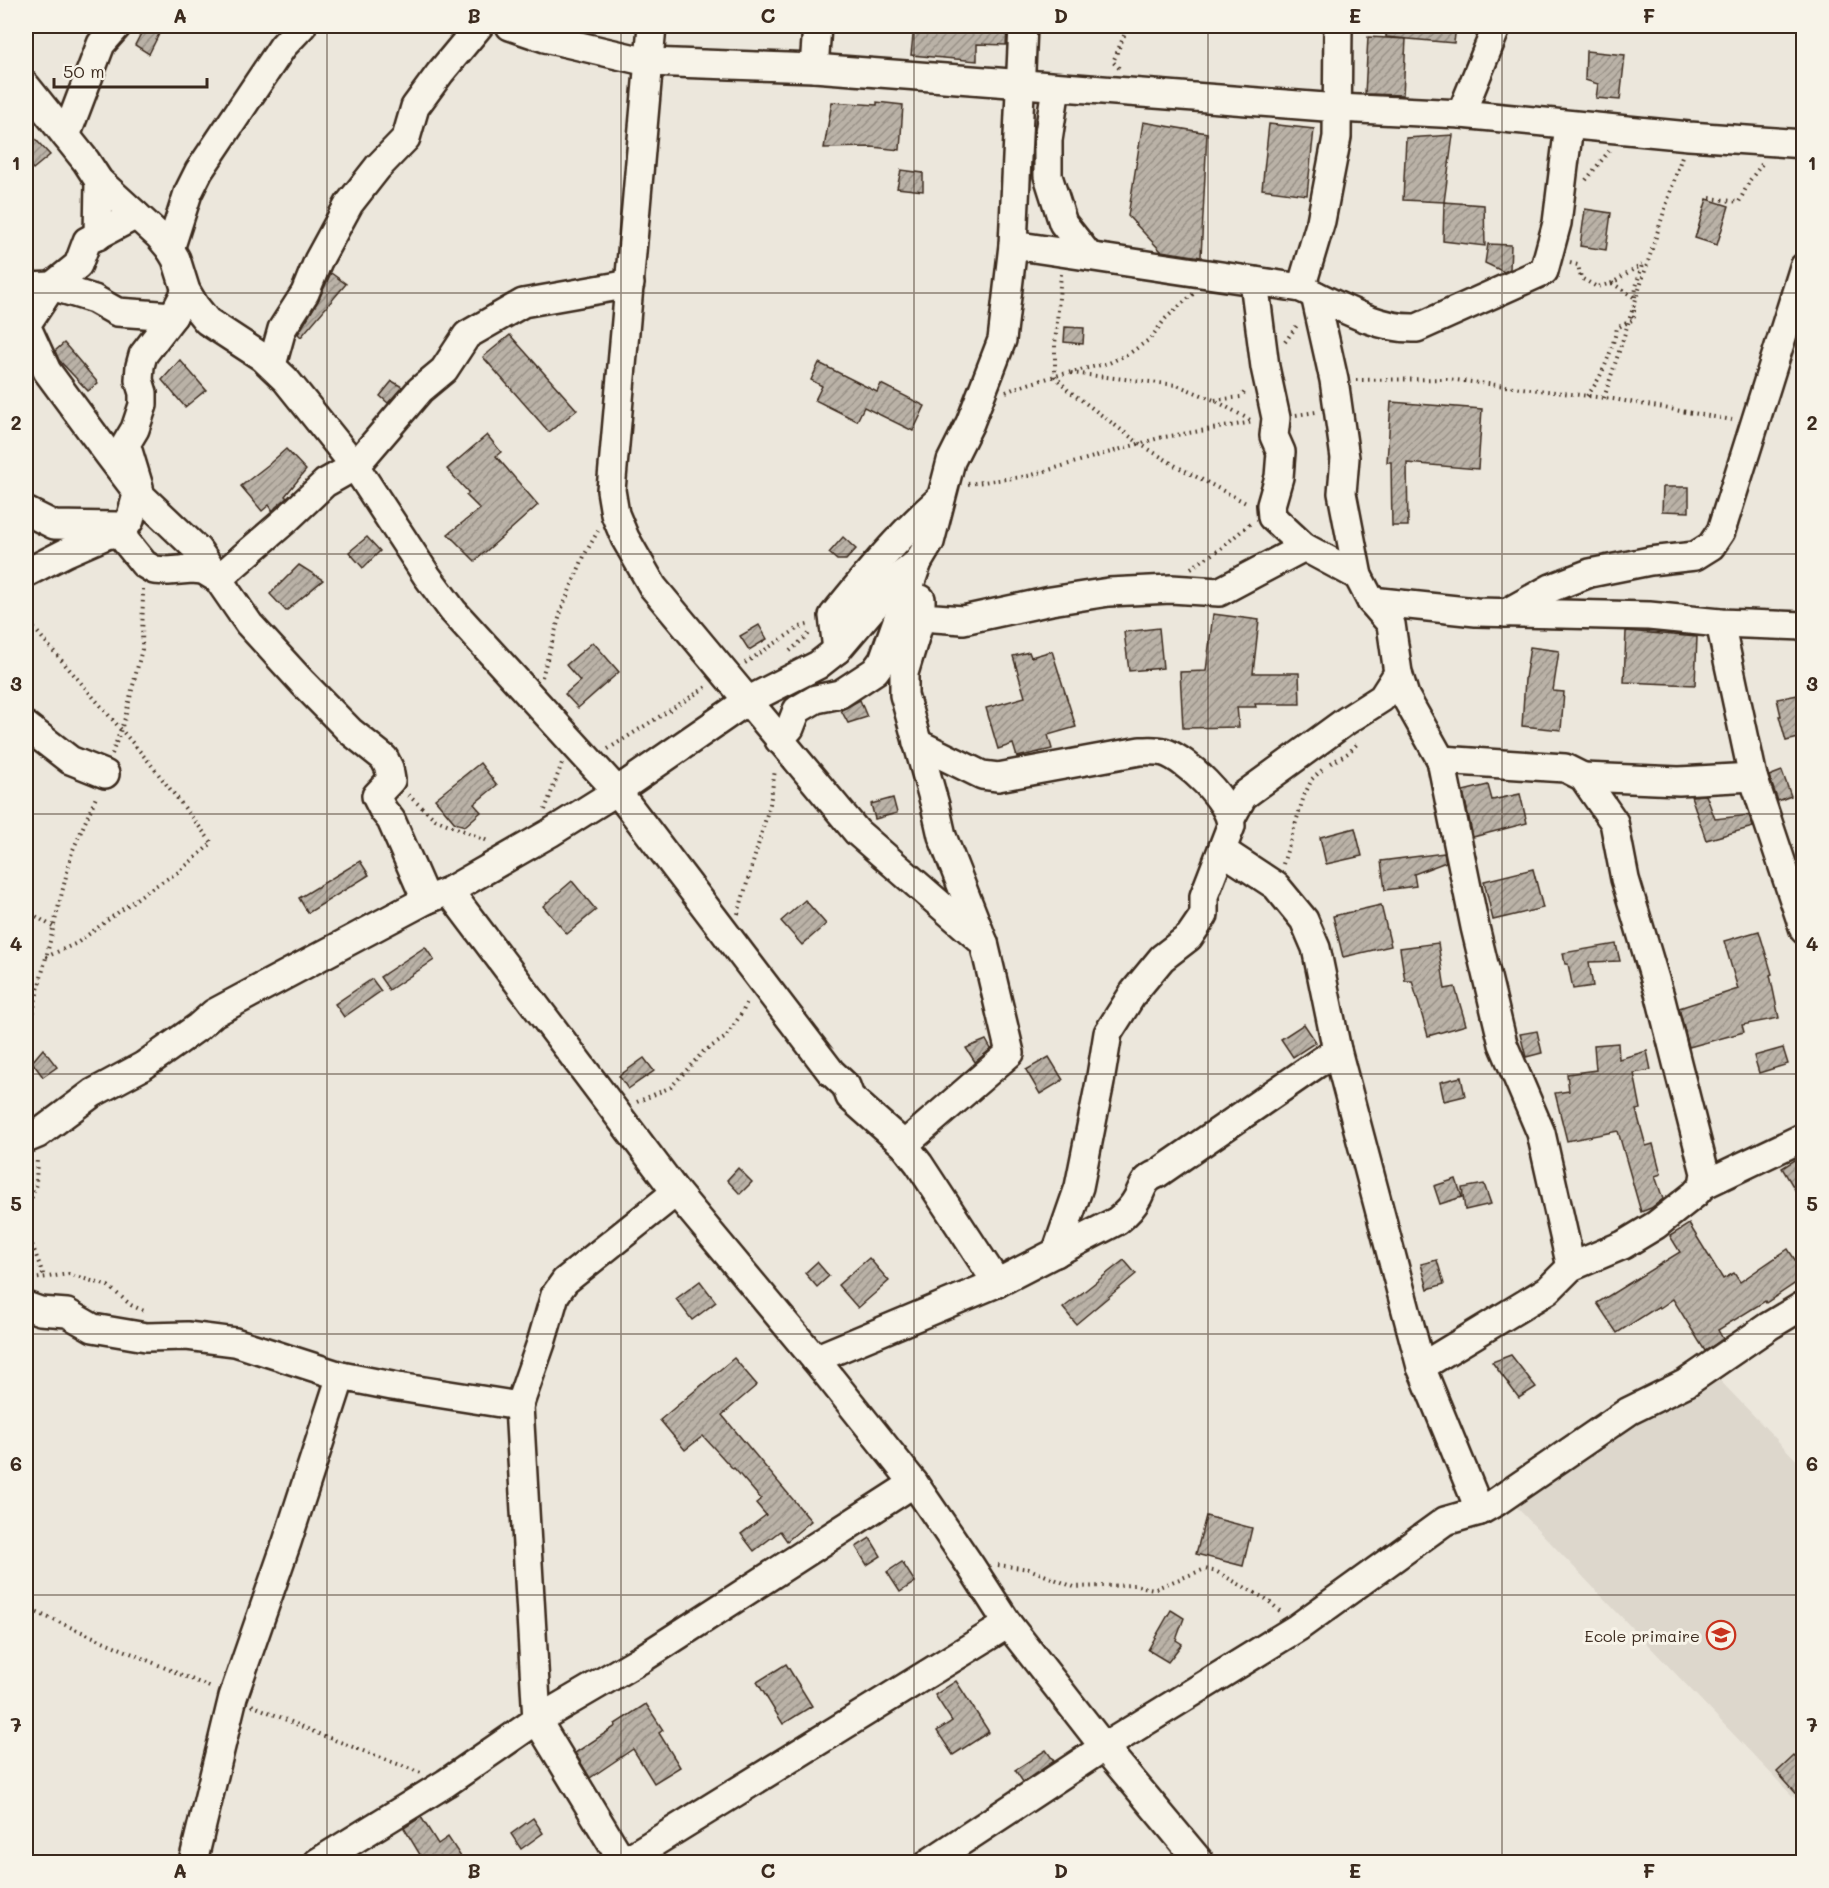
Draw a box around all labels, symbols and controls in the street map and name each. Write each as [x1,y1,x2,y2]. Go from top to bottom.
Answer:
text: A [173,2,187,28]
text: B [467,2,481,28]
text: C [761,2,776,28]
text: D [1054,2,1068,28]
text: E [1349,2,1361,28]
text: F [1643,2,1656,28]
scale bar [54,51,207,89]
text: 50 m [63,59,105,83]
text: 1 [12,149,20,175]
text: 1 [1808,149,1816,175]
text: 2 [10,409,22,435]
text: 2 [1806,409,1818,435]
text: 3 [10,670,22,696]
text: 3 [1806,670,1818,696]
text: 4 [10,930,23,956]
text: 4 [1806,930,1819,956]
text: 5 [10,1190,22,1216]
text: 5 [1806,1190,1818,1216]
text: 6 [10,1450,22,1476]
text: 6 [1806,1450,1818,1476]
school or university icon: Ecole primaire [1705,1619,1737,1651]
place label: Ecole primaire [1585,1625,1700,1646]
text: 7 [10,1711,22,1737]
text: 7 [1806,1711,1818,1737]
text: A [173,1857,187,1883]
text: B [467,1857,481,1883]
text: C [761,1857,776,1883]
text: D [1054,1857,1068,1883]
text: E [1349,1857,1361,1883]
text: F [1643,1857,1656,1883]

